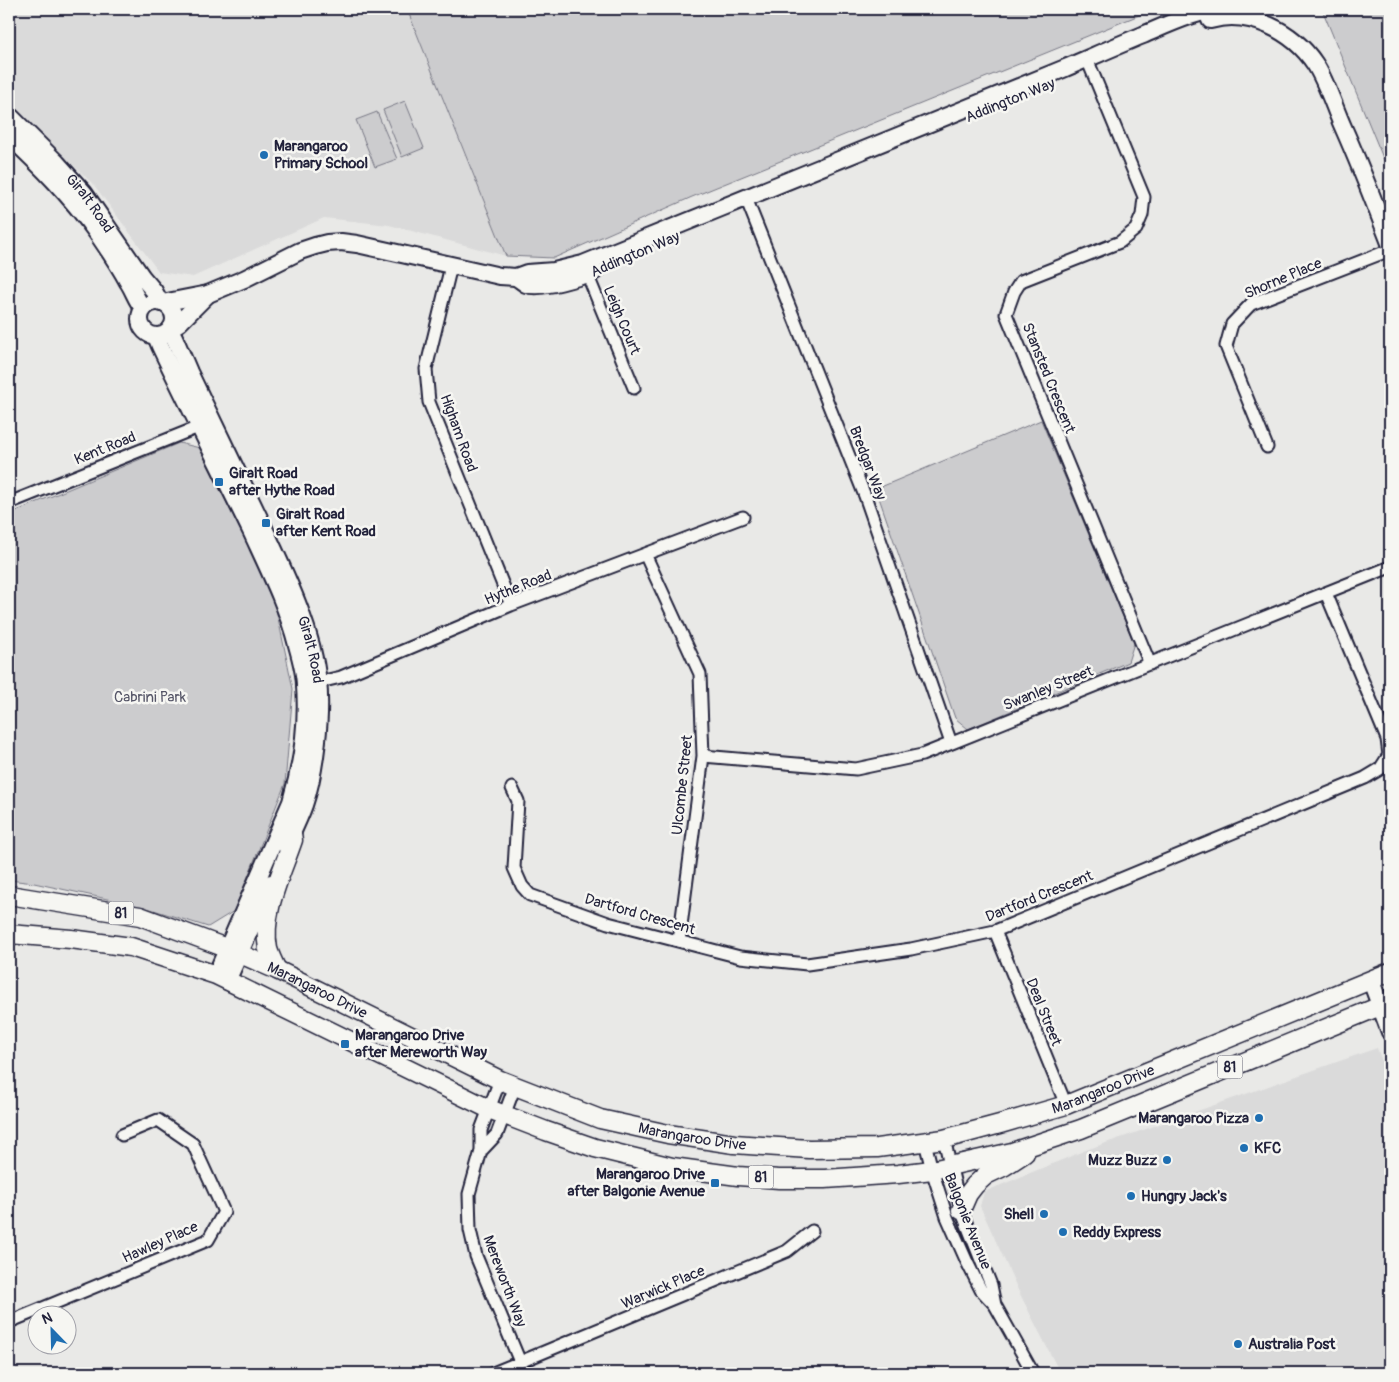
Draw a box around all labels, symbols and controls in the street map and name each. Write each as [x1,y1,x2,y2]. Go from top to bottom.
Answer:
street label: Addington Way [963,74,1058,127]
place label: Marangaroo Primary School [274,137,368,173]
marker: Marangaroo Primary School [258,149,270,161]
street label: Giralt Road [61,170,118,237]
street label: Addington Way [588,227,683,282]
street label: Shorne Place [1242,253,1325,303]
street label: Leigh Court [599,283,645,358]
street label: Stansted Crescent [1018,320,1080,437]
street label: Higham Road [436,392,481,475]
street label: Bredgar Way [845,424,891,503]
street label: Kent Road [72,428,139,469]
place label: Giralt Road after Hythe Road [229,464,335,500]
marker: Giralt Road after Hythe Road [213,476,225,488]
place label: Giralt Road after Kent Road [276,505,376,541]
marker: Giralt Road after Kent Road [260,517,272,529]
street label: Hythe Road [482,565,555,610]
street label: Giralt Road [293,613,327,685]
street label: Swanley Street [1000,661,1097,715]
park label: Cabrini Park [114,688,187,707]
street label: Ulcombe Street [668,733,697,836]
street label: Dartford Crescent [983,866,1097,927]
street label: Dartford Crescent [582,890,698,940]
road number: 81 [108,901,134,924]
street label: Marangaroo Drive [264,958,371,1023]
street label: Deal Street [1021,976,1066,1050]
place label: Marangaroo Drive after Mereworth Way [355,1026,487,1062]
marker: Marangaroo Drive after Mereworth Way [339,1038,351,1050]
road number: 81 [1218,1056,1242,1078]
street label: Marangaroo Drive [1050,1060,1158,1119]
place label: Marangaroo Pizza [1138,1109,1249,1128]
marker: Marangaroo Pizza [1253,1112,1265,1124]
street label: Marangaroo Drive [636,1119,747,1155]
place label: KFC [1254,1139,1281,1158]
marker: KFC [1238,1142,1250,1154]
place label: Muzz Buzz [1088,1151,1157,1170]
marker: Muzz Buzz [1161,1154,1173,1166]
place label: Marangaroo Drive after Balgonie Avenue [567,1165,706,1201]
road number: 81 [748,1166,774,1188]
street label: Balgonie Avenue [940,1170,996,1273]
marker: Marangaroo Drive after Balgonie Avenue [709,1177,721,1189]
place label: Hungry Jack's [1141,1187,1227,1206]
marker: Hungry Jack's [1125,1190,1137,1202]
place label: Shell [1004,1205,1034,1224]
marker: Shell [1038,1208,1050,1220]
street label: Hawley Place [119,1217,202,1268]
place label: Reddy Express [1073,1223,1161,1242]
marker: Reddy Express [1057,1226,1069,1238]
street label: Mereworth Way [478,1233,531,1330]
street label: Warwick Place [619,1261,708,1314]
north arrow [28,1304,78,1354]
text: N [39,1309,55,1328]
place label: Australia Post [1248,1335,1336,1354]
marker: Australia Post [1232,1338,1244,1350]

